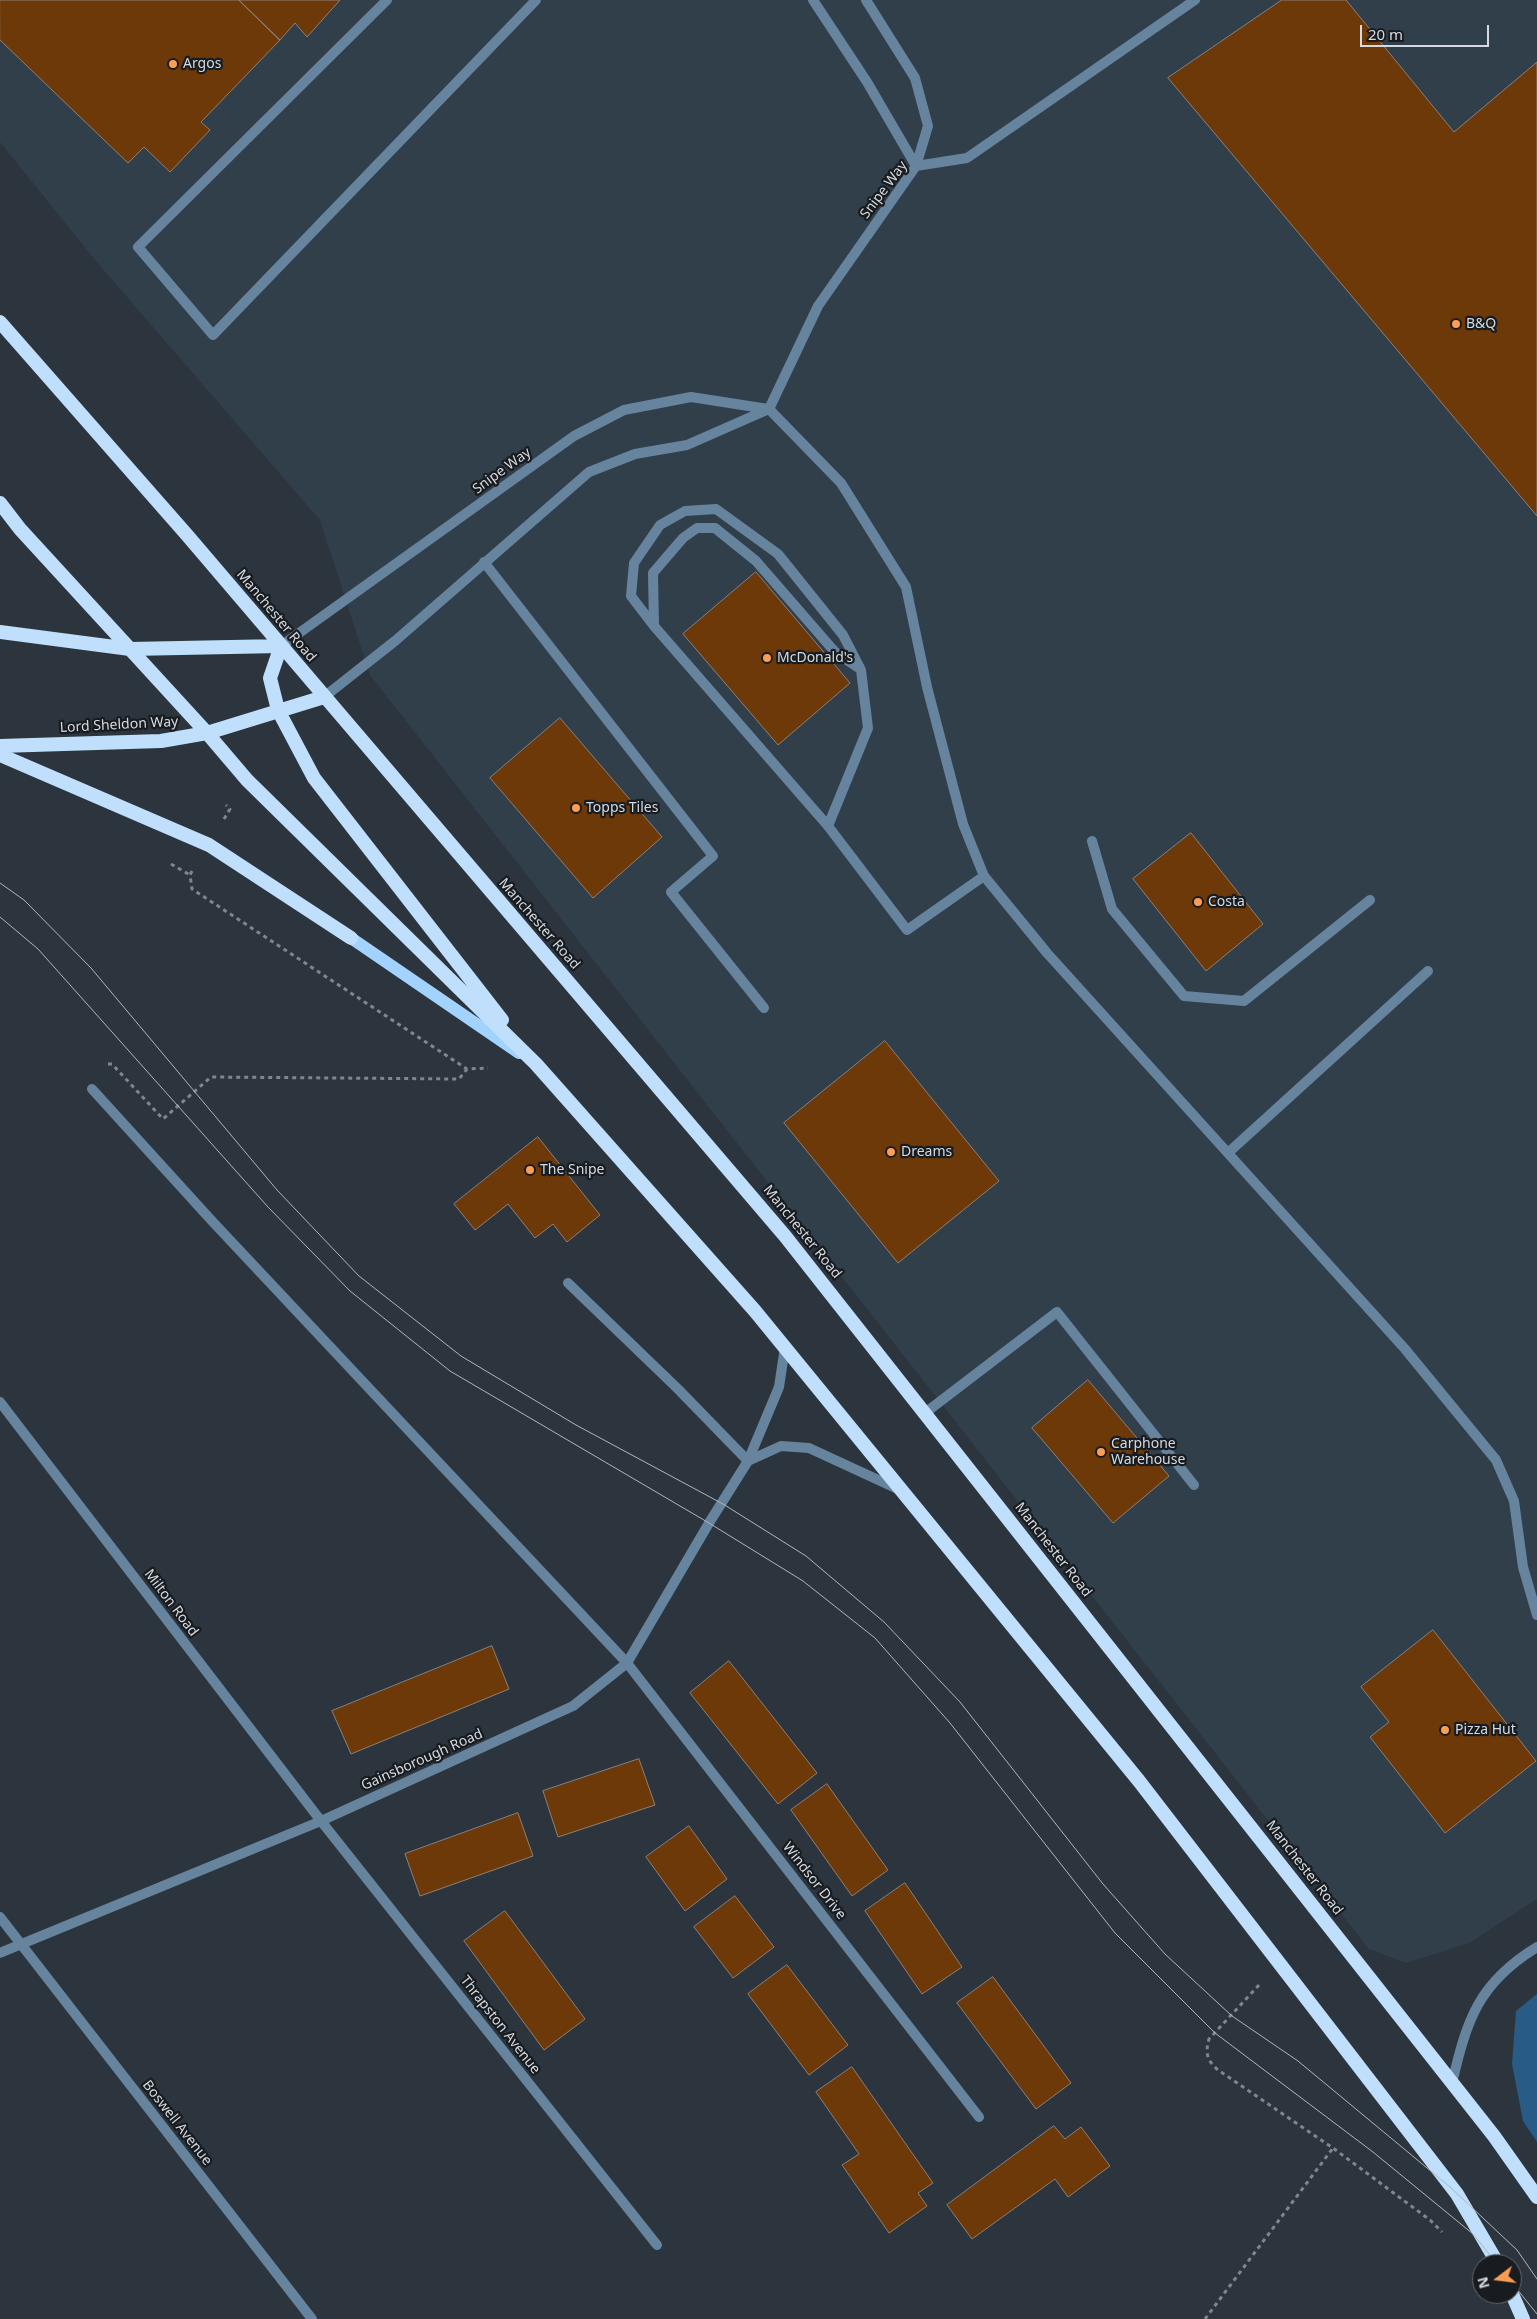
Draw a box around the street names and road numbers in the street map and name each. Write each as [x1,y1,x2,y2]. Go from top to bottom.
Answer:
street label: Snipe Way [857,158,911,222]
street label: Snipe Way [470,444,534,498]
street label: Manchester Road [233,566,319,666]
street label: Lord Sheldon Way [59,714,179,736]
street label: Manchester Road [495,875,583,973]
street label: Manchester Road [759,1182,845,1282]
street label: Manchester Road [1011,1499,1095,1601]
street label: Milton Road [140,1566,202,1640]
street label: Gainsborough Road [359,1726,485,1794]
street label: Manchester Road [1262,1817,1346,1919]
street label: Windsor Drive [779,1839,849,1923]
street label: Thrapston Avenue [456,1973,544,2077]
street label: Boswell Avenue [139,2077,215,2169]

